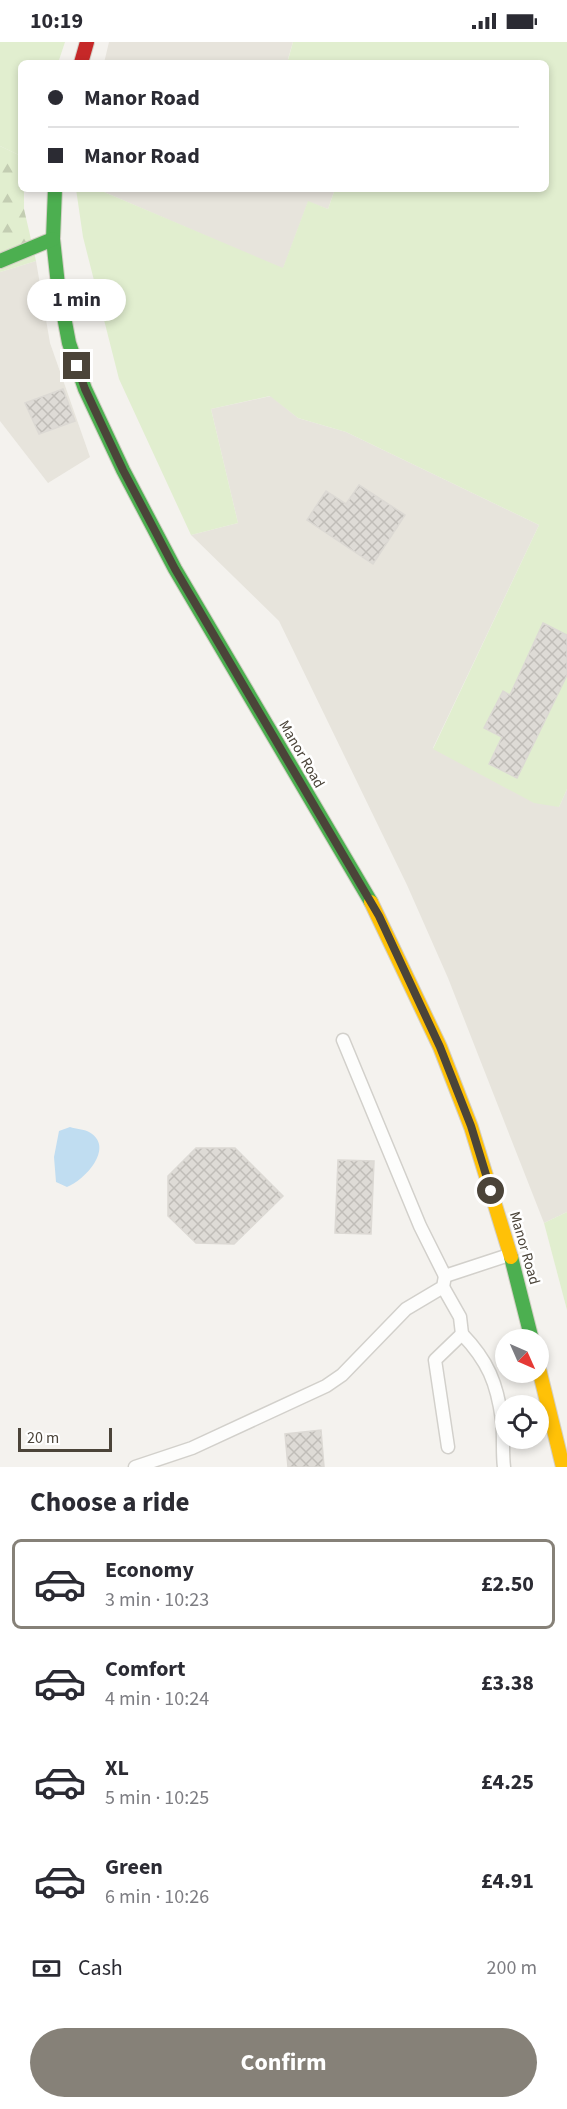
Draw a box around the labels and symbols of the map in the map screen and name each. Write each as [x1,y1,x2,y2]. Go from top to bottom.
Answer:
callout: 1 min [28,279,127,321]
route end [63,352,90,379]
street label: Manor Road [274,716,329,792]
route start [477,1177,504,1204]
street label: Manor Road [504,1209,545,1287]
north arrow [495,1329,549,1383]
scale bar [18,1425,112,1452]

